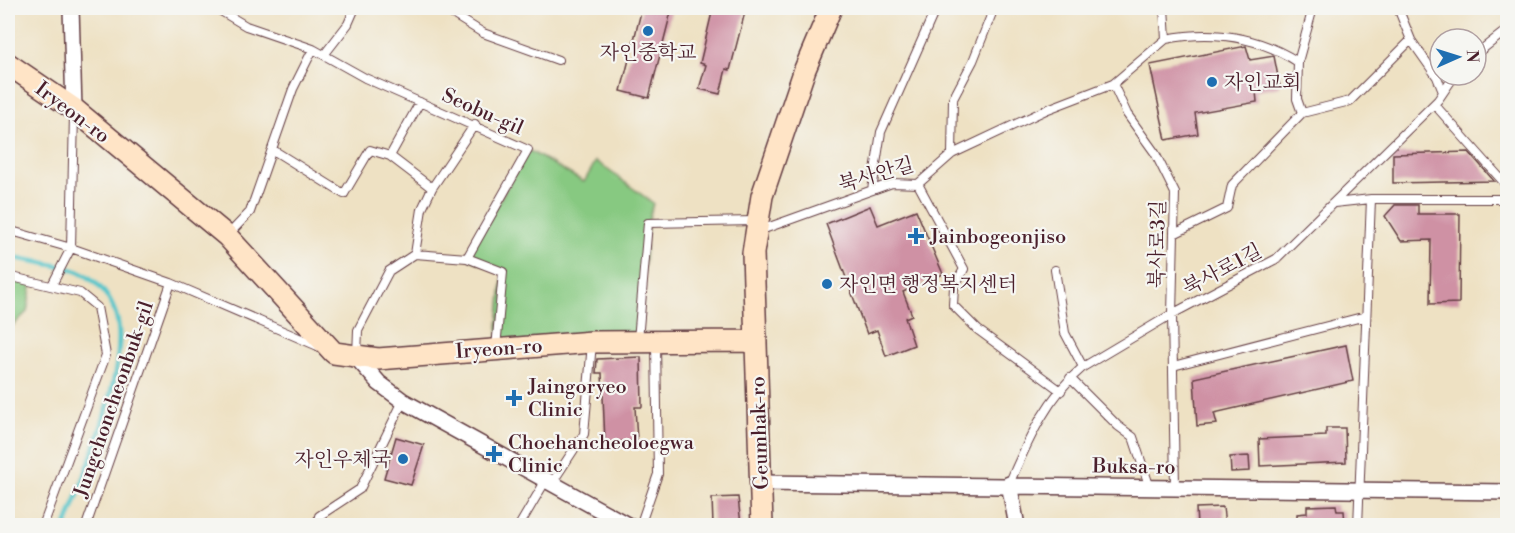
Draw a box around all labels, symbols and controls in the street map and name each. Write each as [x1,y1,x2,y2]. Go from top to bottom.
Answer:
marker: 자인중학교 [641,24,655,38]
north arrow [1428,27,1488,87]
place label: 자인중학교 [600,41,697,66]
text: N [1462,49,1482,63]
place label: 자인교회 [1224,71,1301,96]
marker: 자인교회 [1205,75,1219,89]
street label: Iryeon-ro [30,77,114,149]
street label: Seobu-gil [438,83,527,141]
street label: 북사안길 [836,153,917,198]
street label: 북사로3길 [1145,200,1172,288]
place label: Jainbogeonjiso [929,225,1066,250]
marker: Jainbogeonjiso [907,227,925,245]
street label: 북사로1길 [1179,239,1266,302]
place label: 자인면 행정복지센터 [839,273,1017,298]
marker: 자인면 행정복지센터 [820,277,834,291]
street label: Jungchoncheonbuk-gil [69,298,160,502]
street label: Iryeon-ro [455,334,543,365]
place label: Jaingoryeo Clinic [527,375,627,423]
street label: Geumhak-ro [746,376,775,490]
marker: Jaingoryeo Clinic [505,389,523,407]
place label: Choehancheoloegwa Clinic [508,431,695,479]
marker: Choehancheoloegwa Clinic [485,445,503,463]
place label: 자인우체국 [294,448,391,473]
marker: 자인우체국 [396,452,410,466]
street label: Buksa-ro [1091,454,1176,481]

